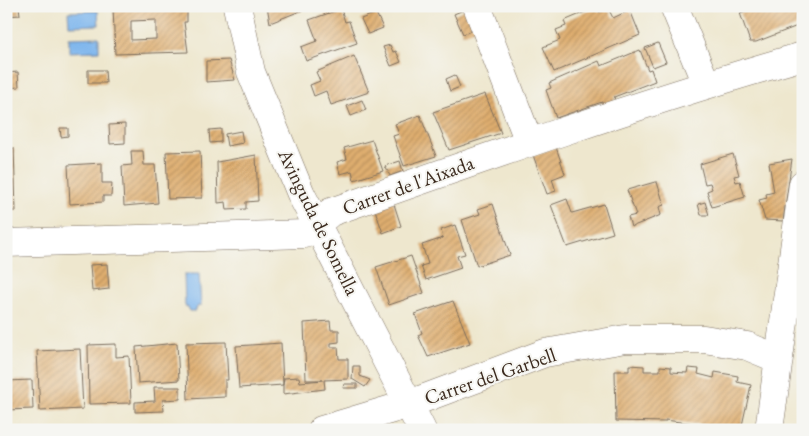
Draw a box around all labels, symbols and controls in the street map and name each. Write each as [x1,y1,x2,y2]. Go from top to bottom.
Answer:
street label: Avinguda de Somella [272,143,366,300]
street label: Carrer de l'Aixada [339,149,477,221]
street label: Carrer del Garbell [421,341,560,411]

